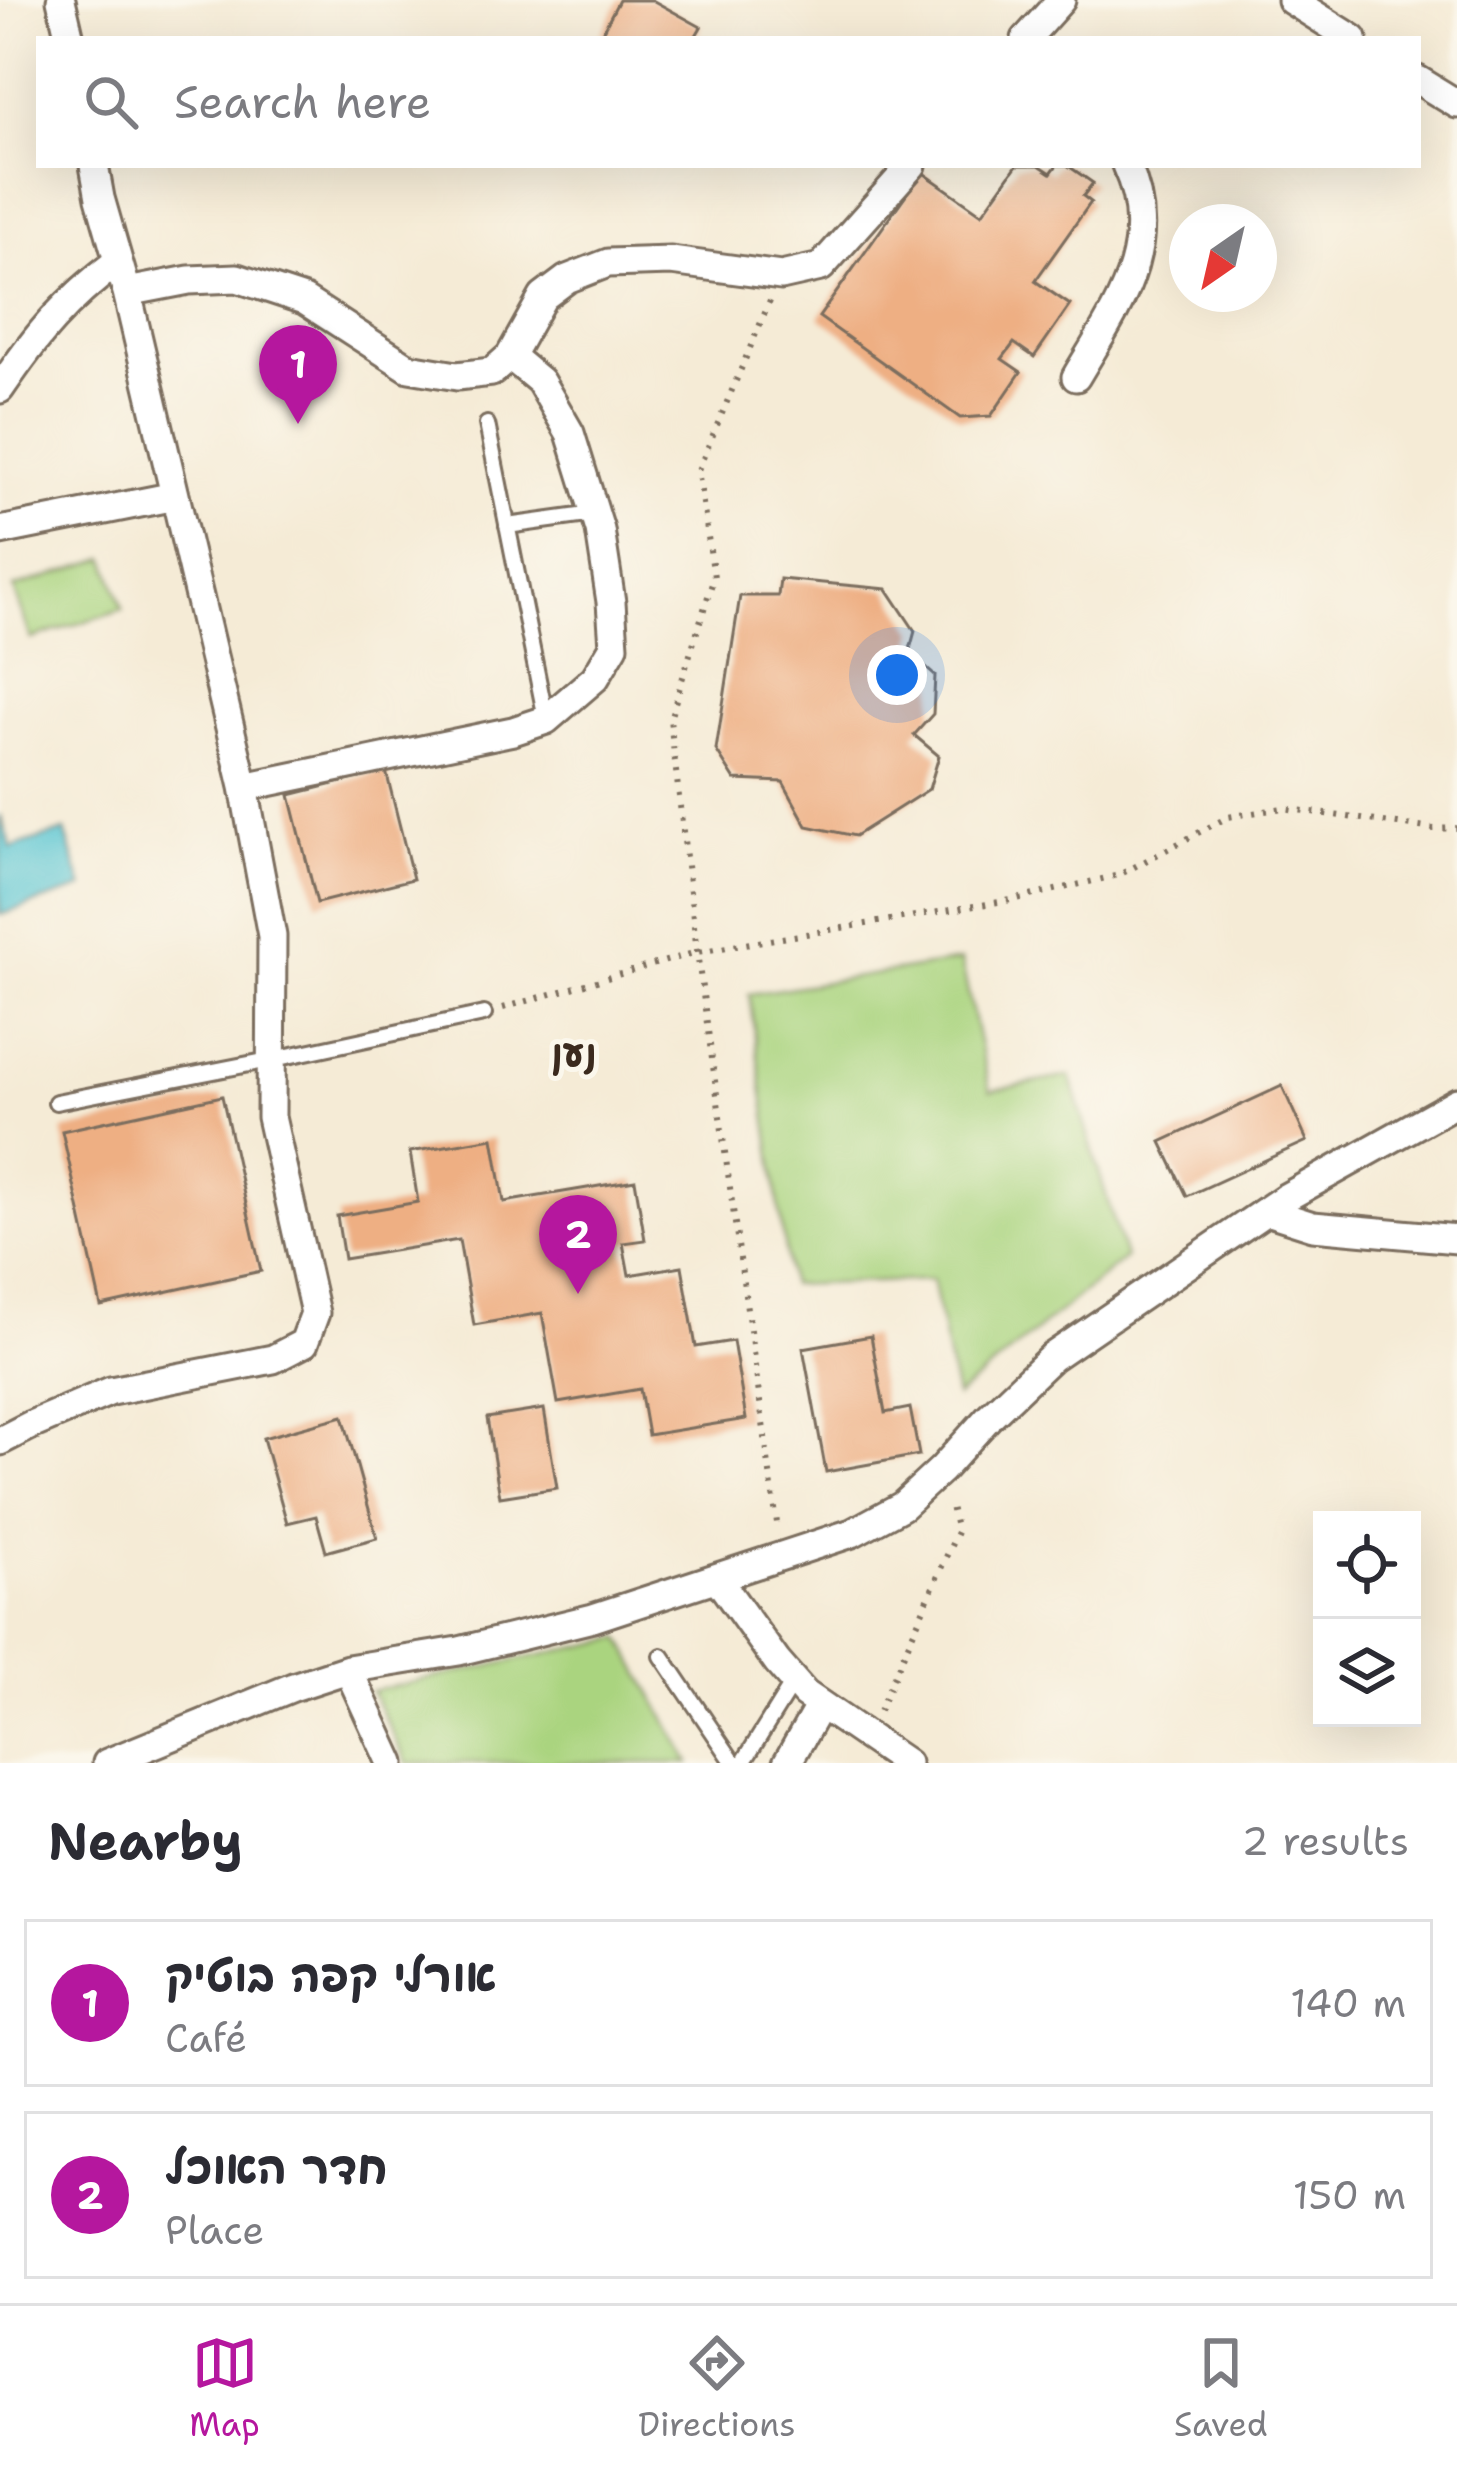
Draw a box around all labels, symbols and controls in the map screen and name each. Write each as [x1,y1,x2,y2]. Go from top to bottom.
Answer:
search box [36,36,1421,168]
icon: search [78,69,144,135]
text: Search here [174,72,431,132]
north arrow [1169,204,1277,312]
pin: 1 [259,325,337,424]
your location [867,645,927,705]
district label: נען [551,1029,597,1078]
pin: 2 [539,1195,617,1294]
map controls [1313,1511,1421,1727]
button: locate [1313,1511,1421,1619]
button: layers [1313,1619,1421,1727]
text: Nearby [48,1807,243,1875]
text: 2 results [1242,1815,1409,1867]
text: אורלי קפה בוטיק [165,1945,497,2005]
text: 1 [81,1977,99,2029]
text: 140 m [1290,1977,1406,2029]
text: Café [165,2012,247,2064]
text: חדר האוכל [165,2137,387,2197]
text: 2 [76,2169,104,2221]
text: 150 m [1293,2169,1406,2221]
text: Place [165,2204,264,2256]
tab: Map [189,2330,260,2447]
tab: Directions [638,2330,796,2447]
tab: Saved [1174,2330,1268,2447]

